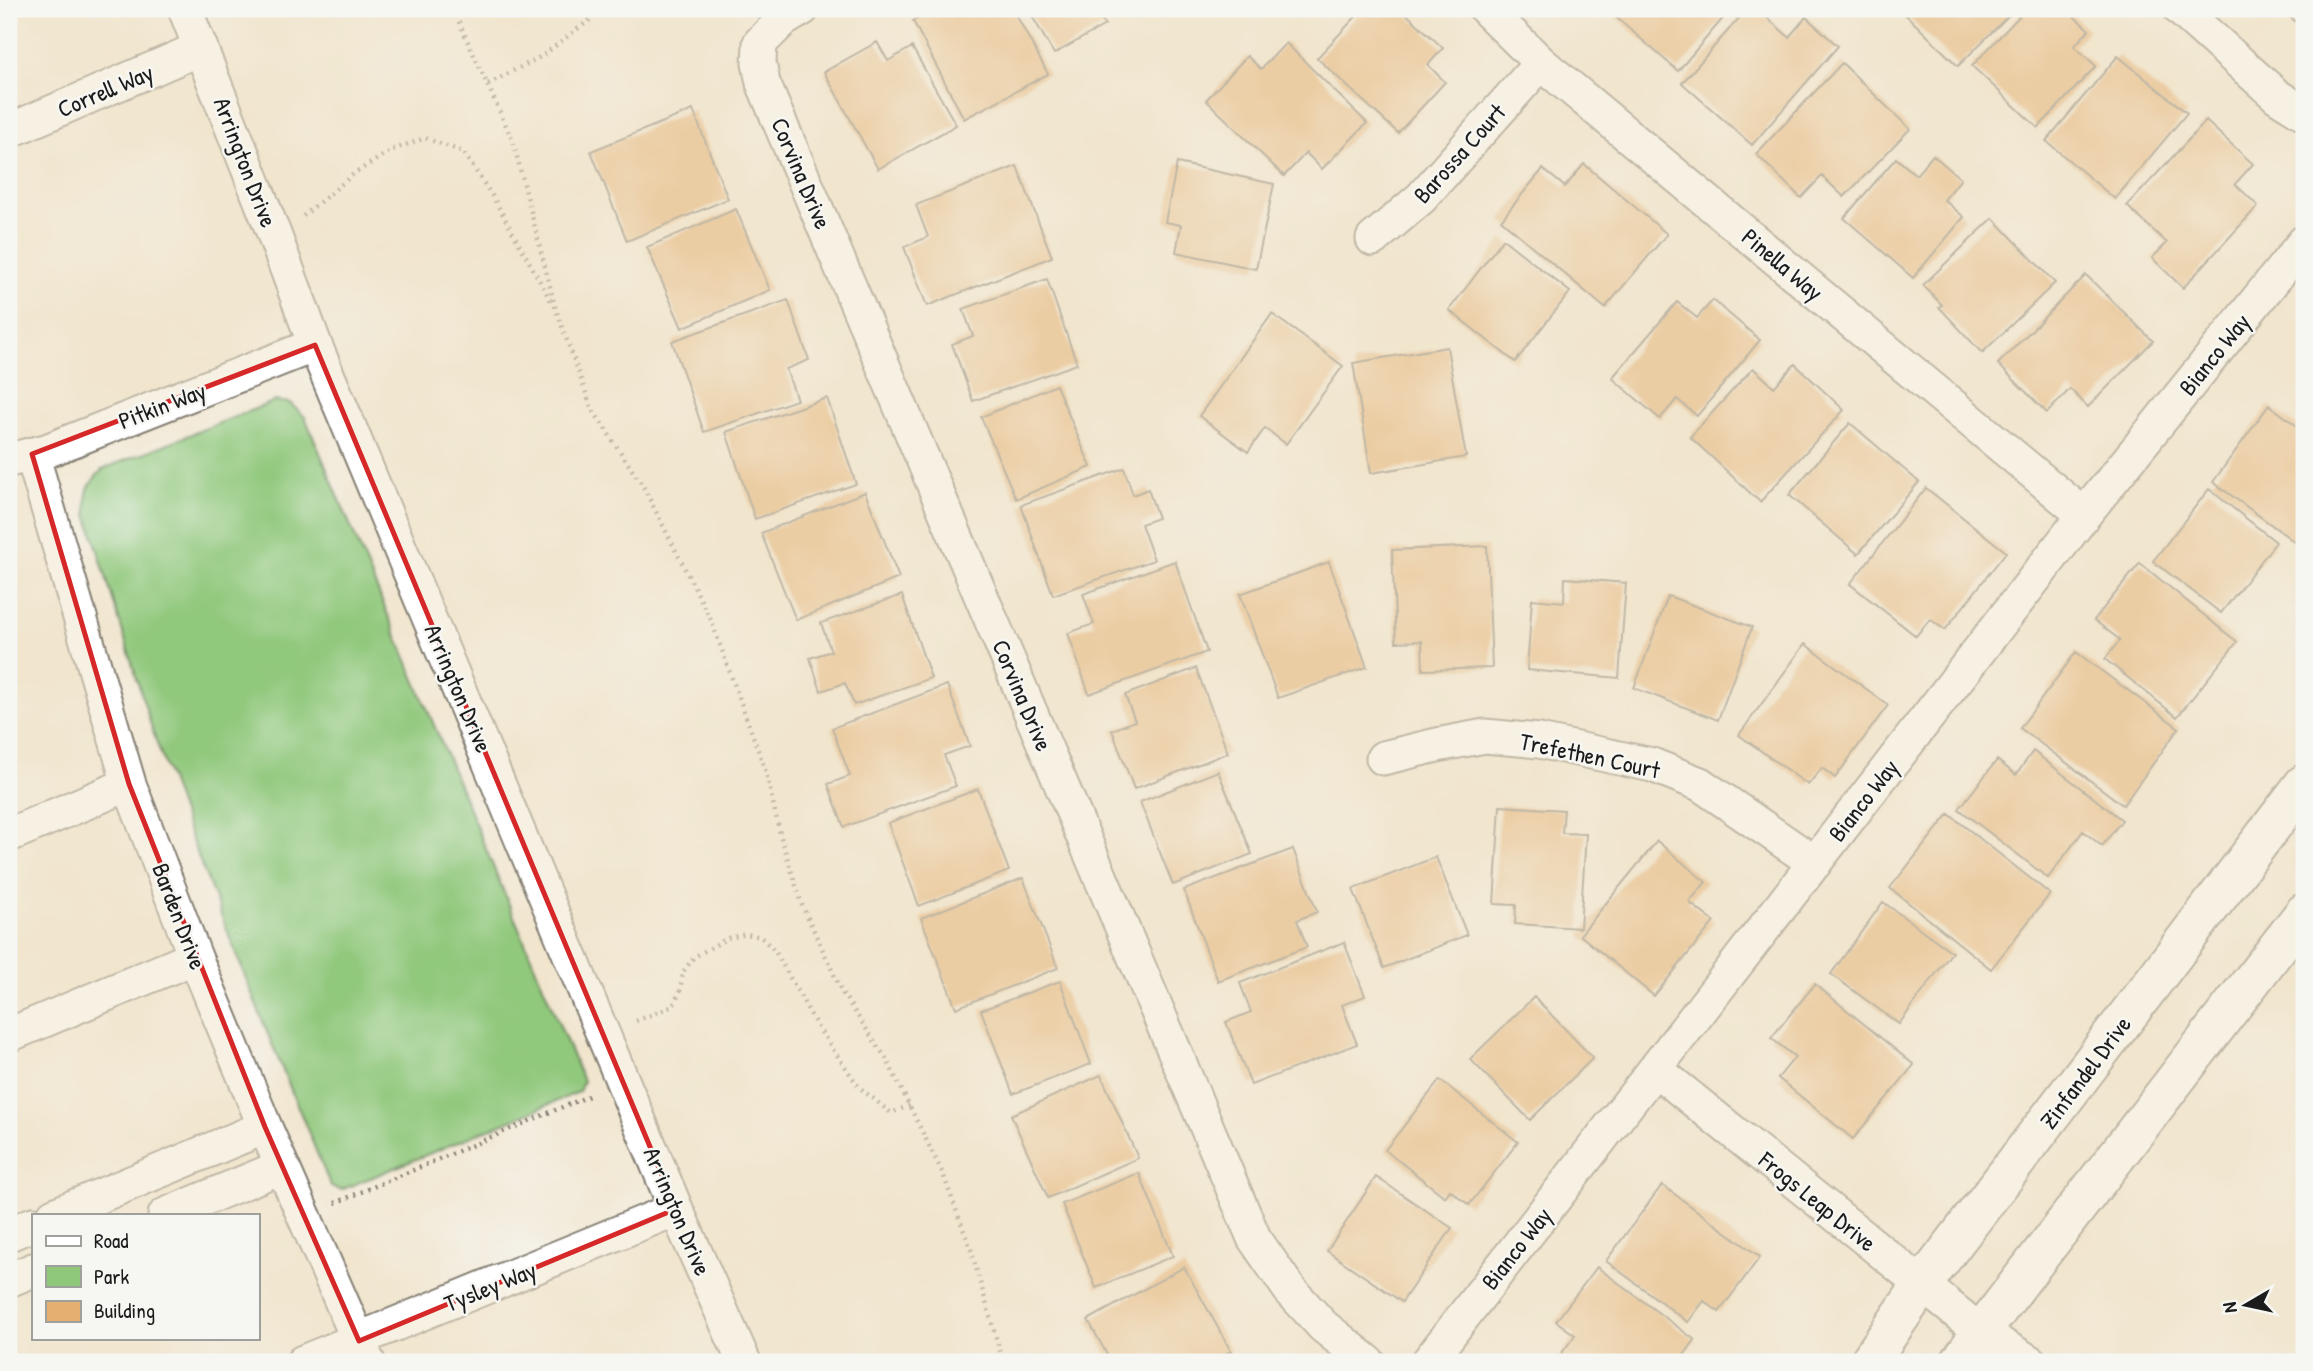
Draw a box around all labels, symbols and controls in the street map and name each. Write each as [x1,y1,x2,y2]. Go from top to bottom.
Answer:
street label: Correll Way [52,56,158,124]
street label: Arrington Drive [207,93,286,232]
street label: Barossa Court [1406,96,1513,210]
street label: Corvina Drive [764,112,840,234]
street label: Pinella Way [1736,221,1830,307]
street label: Bianco Way [2171,306,2257,402]
street label: Pitkin Way [114,374,210,436]
street label: Arrington Drive [418,619,501,758]
street label: Corvina Drive [985,634,1061,756]
street label: Trefethen Court [1517,725,1664,786]
street label: Bianco Way [1821,752,1905,848]
street label: Barden Drive [145,858,215,974]
street label: Zinfandel Drive [2032,1009,2138,1135]
street label: Arrington Drive [637,1142,720,1281]
street label: Frogs Leap Drive [1752,1143,1884,1258]
street label: Bianco Way [1474,1200,1558,1296]
legend [32,1214,259,1340]
text: Road [94,1226,128,1255]
street label: Tysley Way [439,1253,541,1319]
text: Park [94,1262,129,1291]
north arrow [2212,1270,2282,1340]
text: Building [94,1296,155,1325]
text: N [2216,1301,2243,1315]

